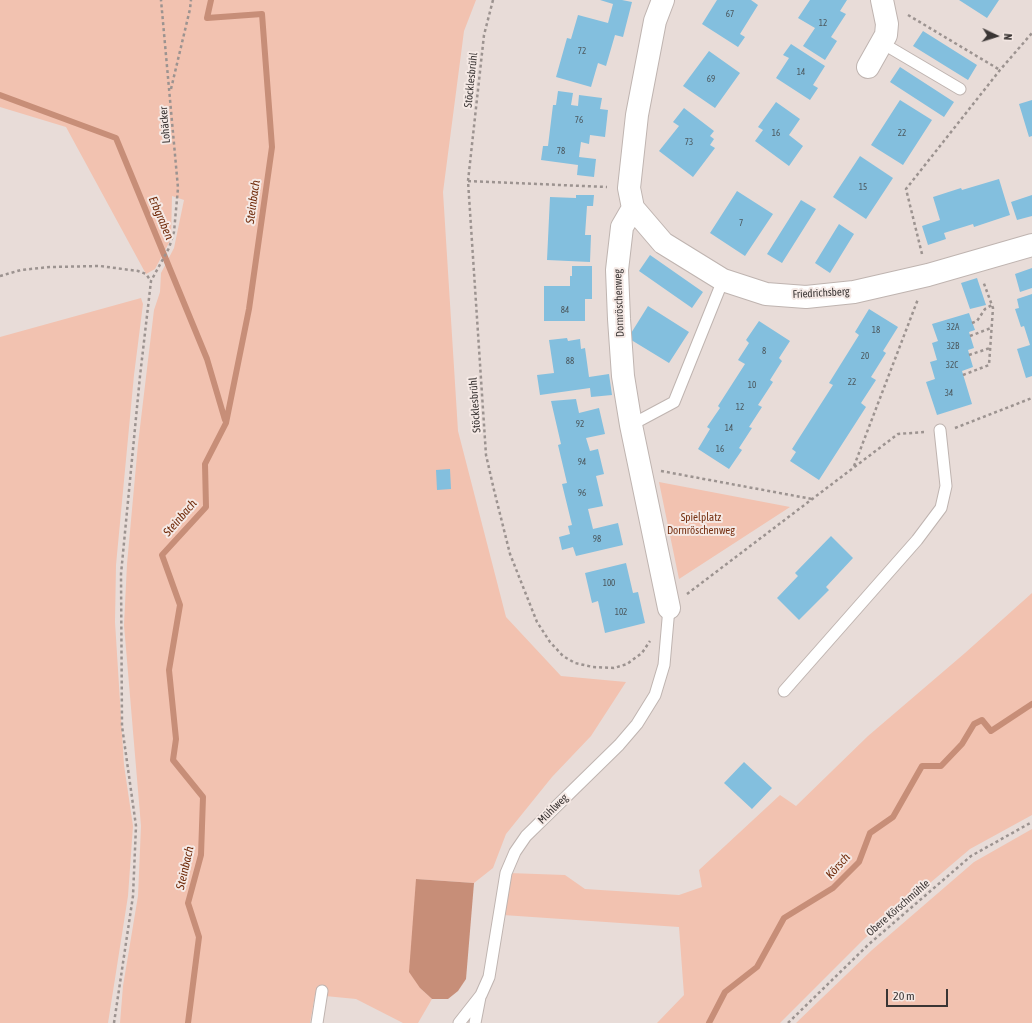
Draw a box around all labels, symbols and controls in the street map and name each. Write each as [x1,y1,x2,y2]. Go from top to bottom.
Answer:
house number: 67 [726,9,734,19]
north arrow [976,16,1016,56]
house number: 12 [819,18,827,28]
text: N [1002,33,1014,40]
house number: 72 [578,46,586,56]
street label: Stöcklesbrühl [462,52,480,108]
house number: 14 [797,67,805,77]
house number: 69 [707,74,715,84]
street label: Lohäcker [157,106,173,144]
house number: 76 [575,115,583,125]
house number: 16 [772,128,780,138]
house number: 22 [898,128,906,138]
house number: 73 [685,137,693,147]
house number: 78 [557,146,565,156]
water label: Steinbach [243,179,263,225]
house number: 15 [859,182,867,192]
water label: Erbgraben [145,194,177,242]
house number: 7 [739,218,743,228]
street label: Dornröschenweg [611,269,627,337]
street label: Friedrichsberg [792,285,850,301]
house number: 84 [561,305,569,315]
house number: 32A [947,322,959,332]
house number: 18 [872,325,880,335]
house number: 32B [947,341,959,351]
house number: 8 [762,346,766,356]
house number: 20 [861,351,869,361]
house number: 88 [566,356,574,366]
house number: 32C [946,360,958,370]
street label: Stöcklesbrühl [466,377,484,433]
house number: 22 [848,377,856,387]
house number: 10 [748,380,756,390]
house number: 34 [945,388,953,398]
house number: 12 [736,402,744,412]
house number: 92 [576,419,584,429]
house number: 14 [725,423,733,433]
house number: 16 [716,444,724,454]
house number: 94 [578,457,586,467]
house number: 96 [578,488,586,498]
water label: Steinbach [160,497,200,539]
park label: Spielplatz Dornröschenweg [667,511,735,537]
house number: 98 [593,534,601,544]
house number: 100 [603,578,615,588]
house number: 102 [615,607,627,617]
street label: Mühlweg [535,791,571,827]
water label: Steinbach [173,845,197,891]
water label: Körsch [823,850,853,882]
street label: Obere Körschmühle [864,877,932,939]
scale bar [888,981,950,1007]
text: 20 m [893,989,915,1003]

